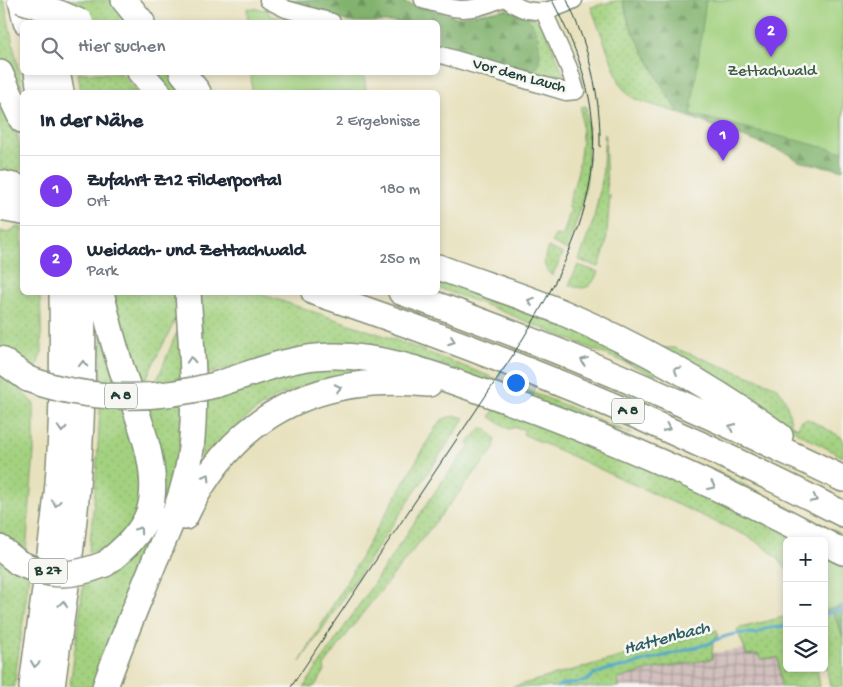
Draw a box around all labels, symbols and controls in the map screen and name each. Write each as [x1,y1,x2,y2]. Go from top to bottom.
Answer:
pin: 2 [755,16,787,57]
search box [20,20,440,75]
icon: search [38,34,66,62]
text: Hier suchen [78,36,165,59]
street label: Vor dem Lauch [469,55,568,99]
park label: Zettachwald [728,63,818,82]
text: In der Nähe [40,110,143,135]
text: 2 Ergebnisse [336,113,420,132]
pin: 1 [707,120,739,161]
text: Zufahrt Z12 Filderportal [87,170,282,193]
text: 1 [53,181,59,200]
text: 180 m [381,181,420,200]
text: Ort [87,193,109,212]
text: Weidach- und Zettachwald [87,240,305,263]
text: 2 [52,251,60,270]
text: 250 m [380,251,420,270]
text: Park [87,263,118,282]
one-way arrow [527,297,535,307]
one-way arrow [447,335,456,345]
one-way arrow [186,355,197,363]
one-way arrow [580,357,588,367]
one-way arrow [78,360,88,368]
one-way arrow [674,367,683,377]
your location [503,370,529,396]
one-way arrow [333,383,342,394]
road number: A 8 [105,384,137,408]
road number: A 8 [612,398,644,424]
one-way arrow [662,422,671,432]
one-way arrow [728,422,737,433]
one-way arrow [56,425,67,433]
one-way arrow [201,474,210,483]
one-way arrow [707,480,716,490]
one-way arrow [809,493,818,503]
one-way arrow [51,499,62,507]
one-way arrow [133,526,142,535]
map controls [783,537,828,672]
button: + [783,537,828,582]
road number: B 27 [29,558,67,584]
button: − [783,582,828,627]
one-way arrow [58,600,68,608]
water label: Hattenbach [622,617,713,661]
button: layers [783,627,828,672]
one-way arrow [30,659,40,668]

